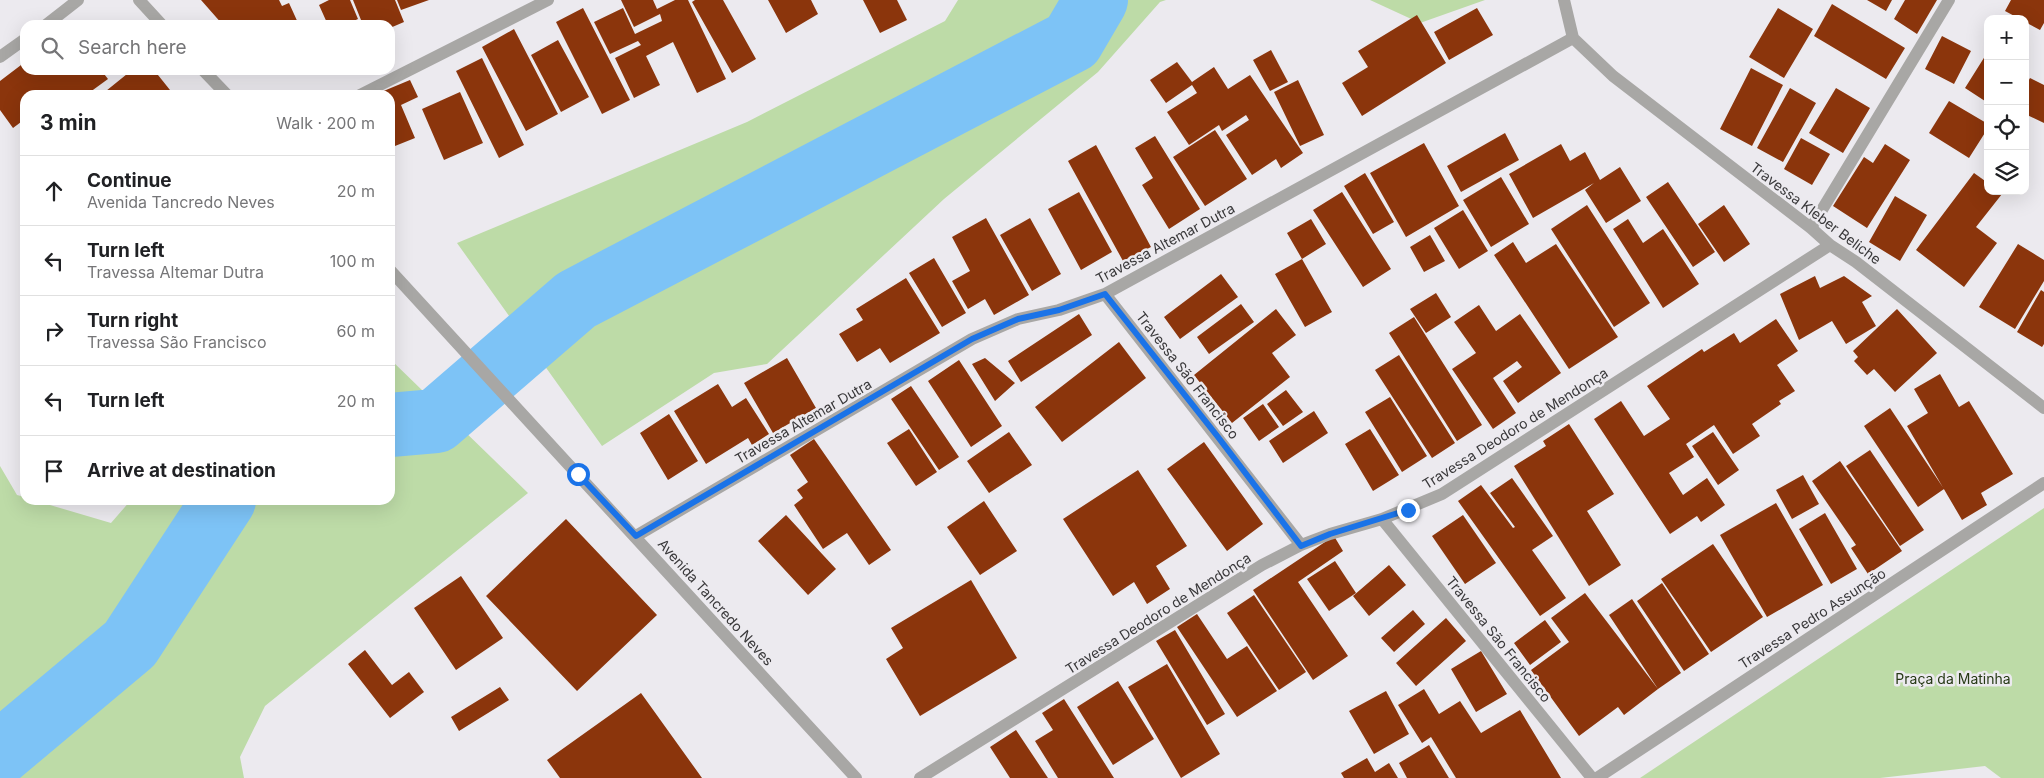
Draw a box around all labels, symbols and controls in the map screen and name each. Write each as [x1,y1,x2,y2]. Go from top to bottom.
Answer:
map controls [1984,15,2029,195]
button: + [1984,15,2029,60]
search box [20,20,395,75]
icon: search [38,34,66,62]
text: Search here [78,36,187,59]
button: − [1984,60,2029,105]
button: locate [1984,105,2029,150]
text: 3 min [40,110,96,135]
text: Walk · 200 m [276,113,375,133]
button: layers [1984,150,2029,195]
street label: Travessa Kleber Beliche [1747,158,1885,268]
text: Continue [87,169,172,192]
icon: ahead [40,177,68,205]
text: 20 m [337,181,375,201]
text: Avenida Tancredo Neves [87,192,275,212]
street label: Travessa Altemar Dutra [1093,199,1237,287]
text: Turn left [87,239,165,262]
icon: left [40,247,68,275]
text: 100 m [330,251,375,271]
text: Travessa Altemar Dutra [87,262,264,282]
street label: Travessa São Francisco [1133,308,1243,442]
text: Turn right [87,309,178,332]
icon: right [40,317,68,345]
text: 60 m [336,321,375,341]
text: Travessa São Francisco [87,332,267,352]
street label: Travessa Deodoro de Mendonça [1419,364,1611,492]
street label: Travessa Altemar Dutra [732,375,874,467]
icon: left [40,387,68,415]
text: Turn left [87,389,165,412]
text: 20 m [337,391,375,411]
icon: arrive [40,457,68,485]
text: Arrive at destination [87,459,276,482]
route start [567,463,590,486]
route end [1397,499,1420,522]
street label: Avenida Tancredo Neves [655,535,777,669]
street label: Travessa Deodoro de Mendonça [1062,549,1254,677]
street label: Travessa Pedro Assunção [1735,564,1889,672]
street label: Travessa São Francisco [1443,573,1555,705]
park label: Praça da Matinha [1895,670,2011,687]

